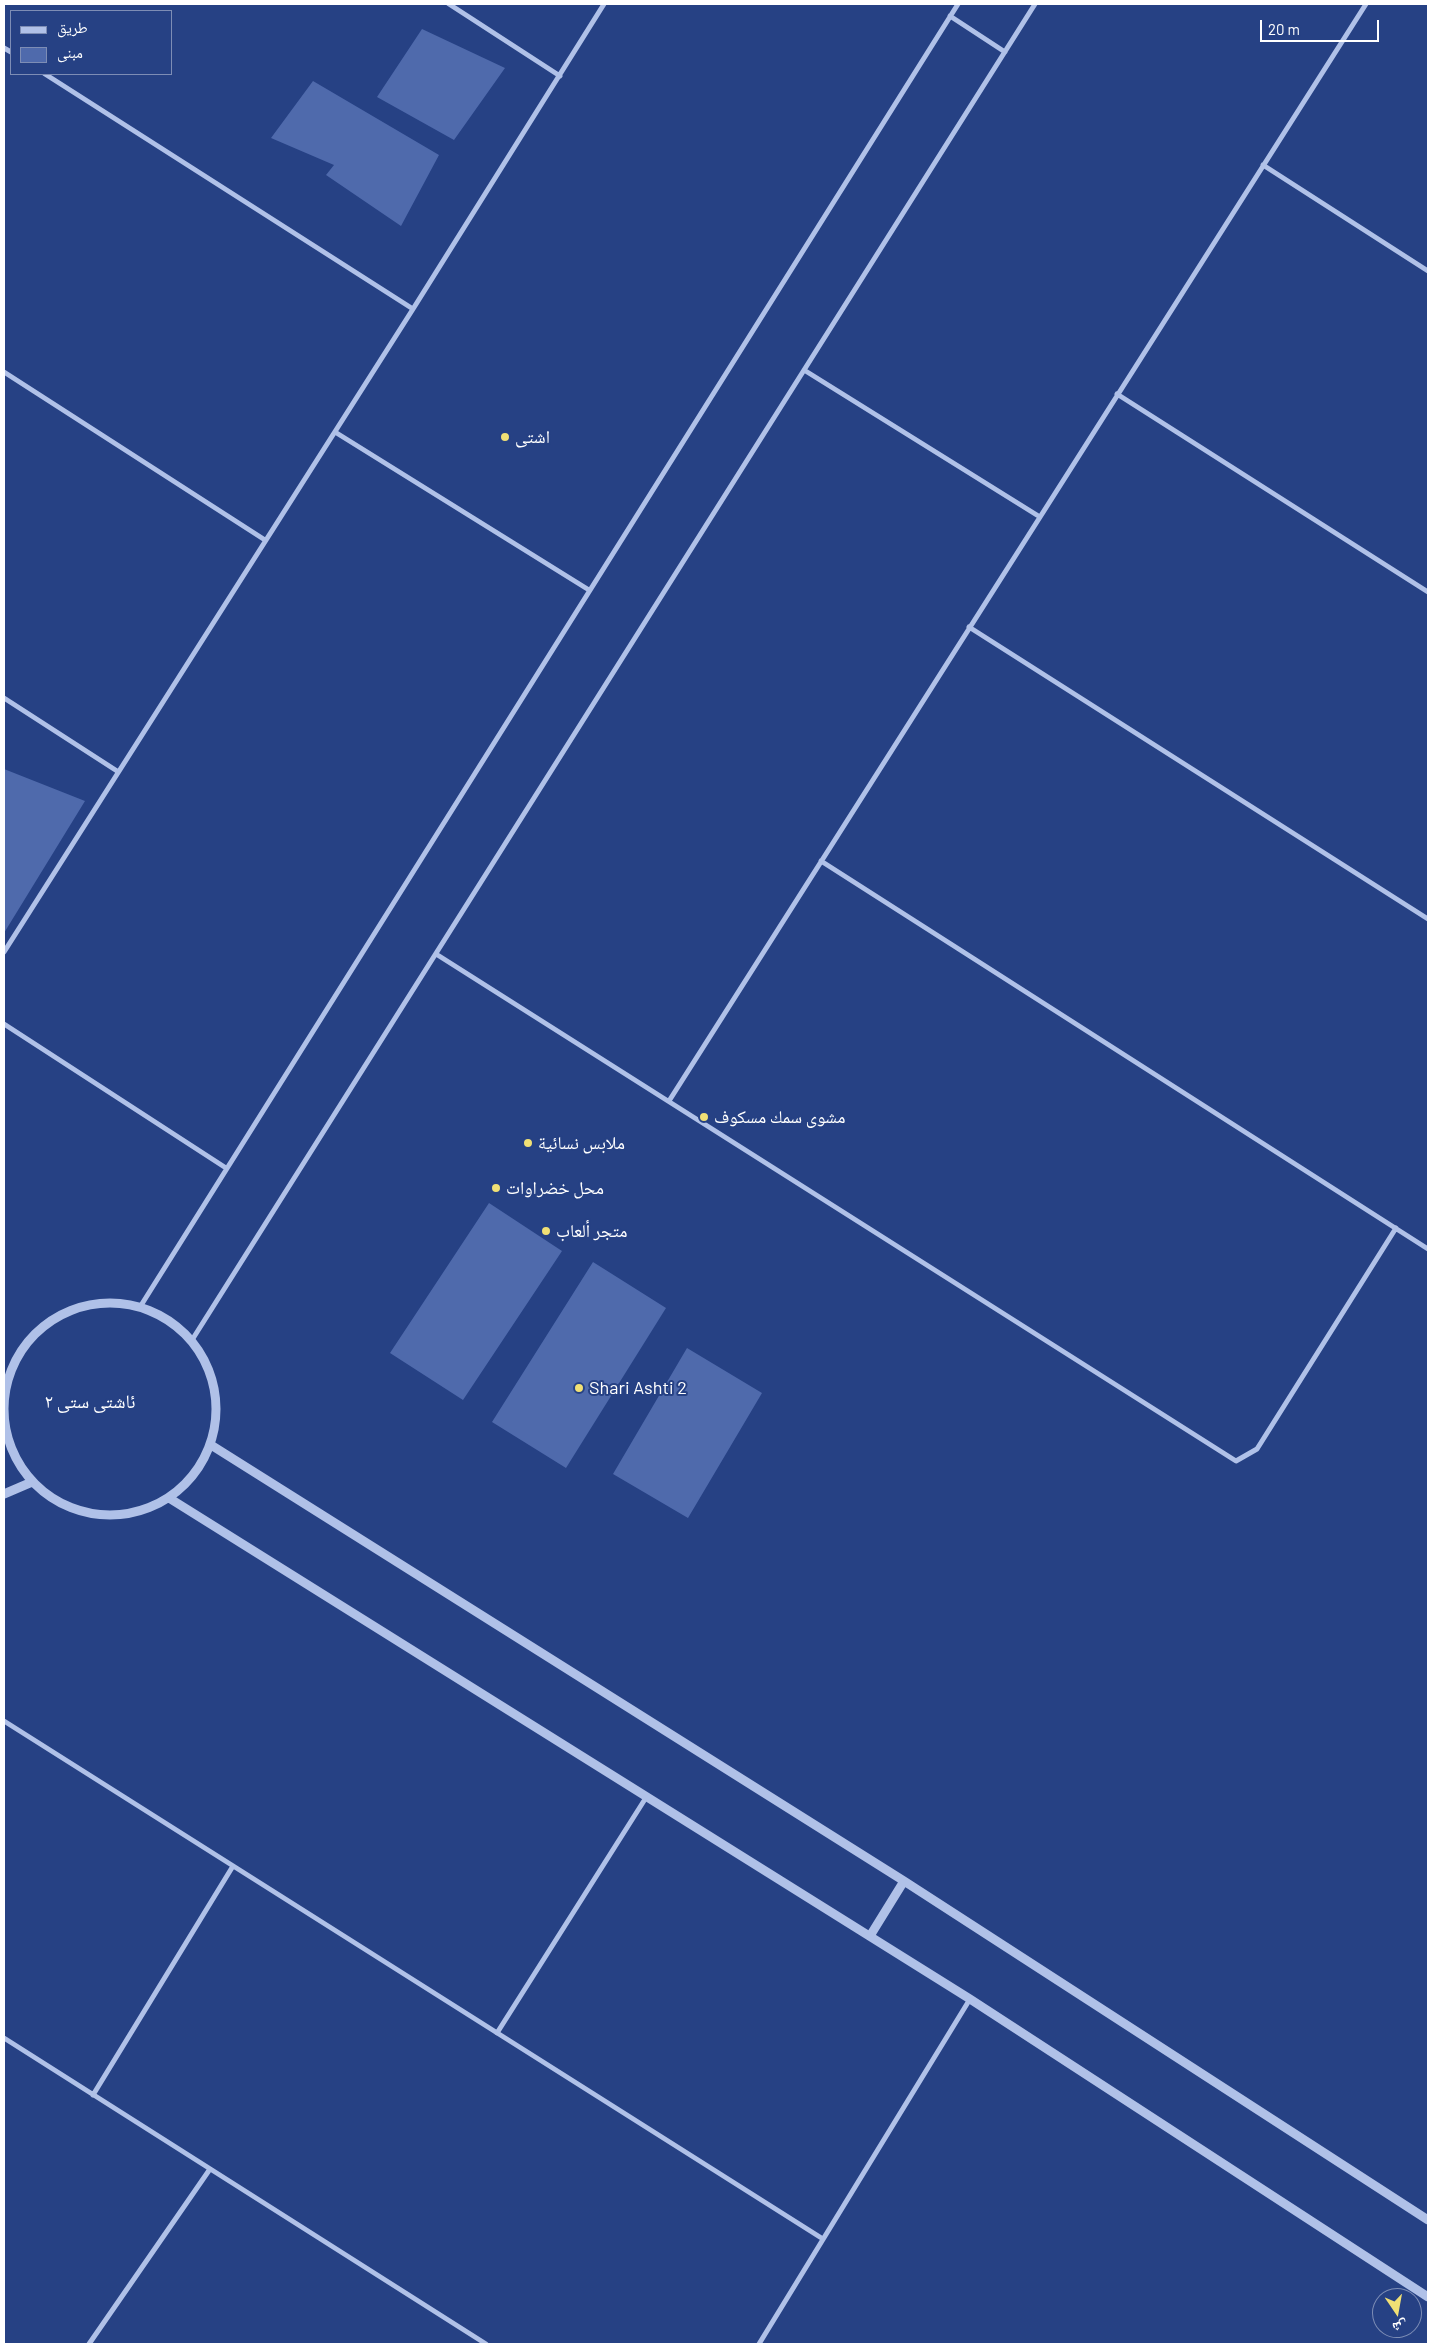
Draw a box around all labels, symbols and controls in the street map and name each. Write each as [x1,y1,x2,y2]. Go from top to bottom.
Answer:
legend [10,10,172,75]
scale bar [1262,10,1381,42]
text: طريق [57,18,88,36]
text: 20 m [1268,20,1300,38]
text: مبنى [57,43,83,61]
place label: اشتی [515,426,550,448]
marker: اشتی [499,431,511,443]
place label: مشوى سمك مسكوف [714,1106,846,1128]
marker: مشوى سمك مسكوف [698,1111,710,1123]
place label: ملابس نسائية [538,1132,625,1154]
marker: ملابس نسائية [522,1137,534,1149]
place label: محل خضراوات [506,1177,604,1199]
marker: محل خضراوات [490,1182,502,1194]
place label: متجر ألعاب [556,1220,628,1242]
marker: متجر ألعاب [540,1225,552,1237]
place label: Shari Ashti 2 [589,1377,687,1399]
marker: Shari Ashti 2 [573,1382,585,1394]
district label: ئاشتی ستی ٢ [45,1391,135,1413]
north arrow [1372,2288,1422,2338]
text: ش [1391,2317,1409,2337]

